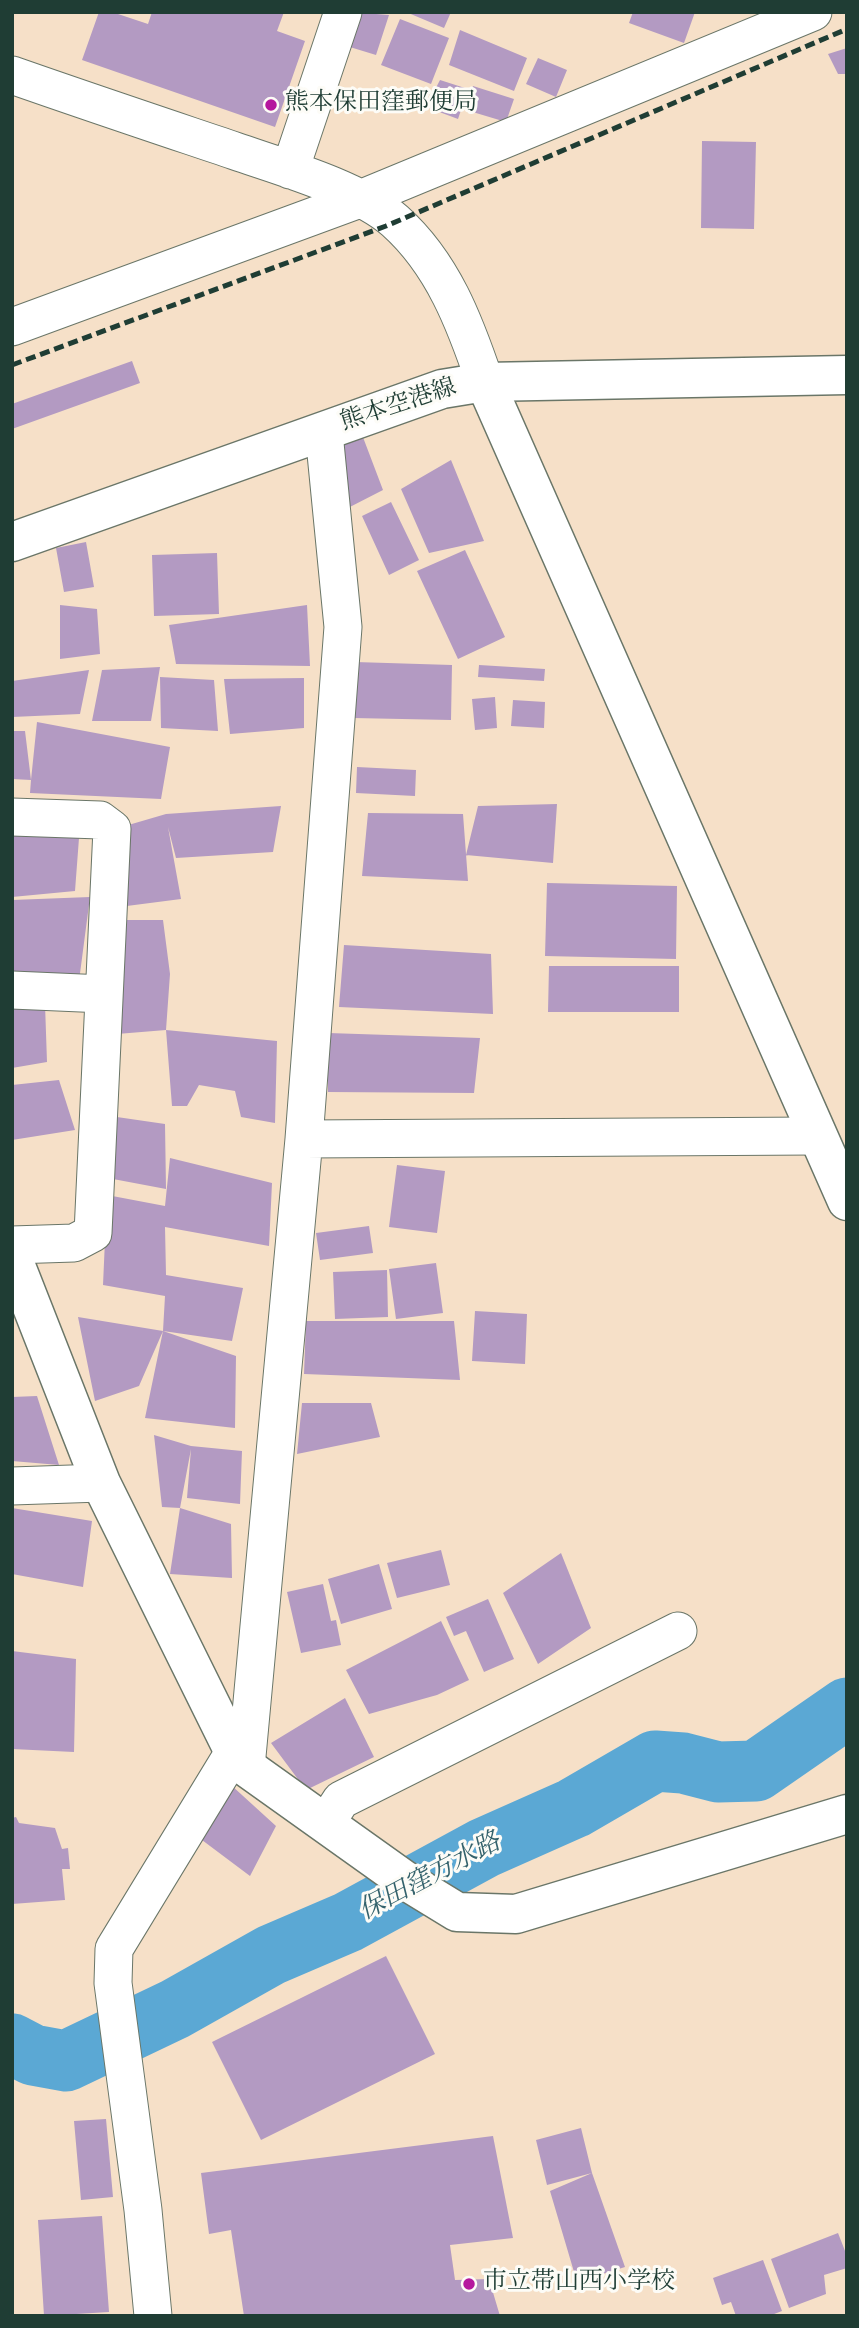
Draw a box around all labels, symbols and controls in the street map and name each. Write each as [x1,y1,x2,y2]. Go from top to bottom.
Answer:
place label: 熊本保田窪郵便局 [285,91,477,119]
marker: 熊本保田窪郵便局 [263,97,279,113]
street label: 熊本空港線 [337,375,461,439]
water label: 保田窪方水路 [355,1829,507,1929]
place label: 市立帯山西小学校 [483,2270,675,2298]
marker: 市立帯山西小学校 [461,2276,477,2292]

